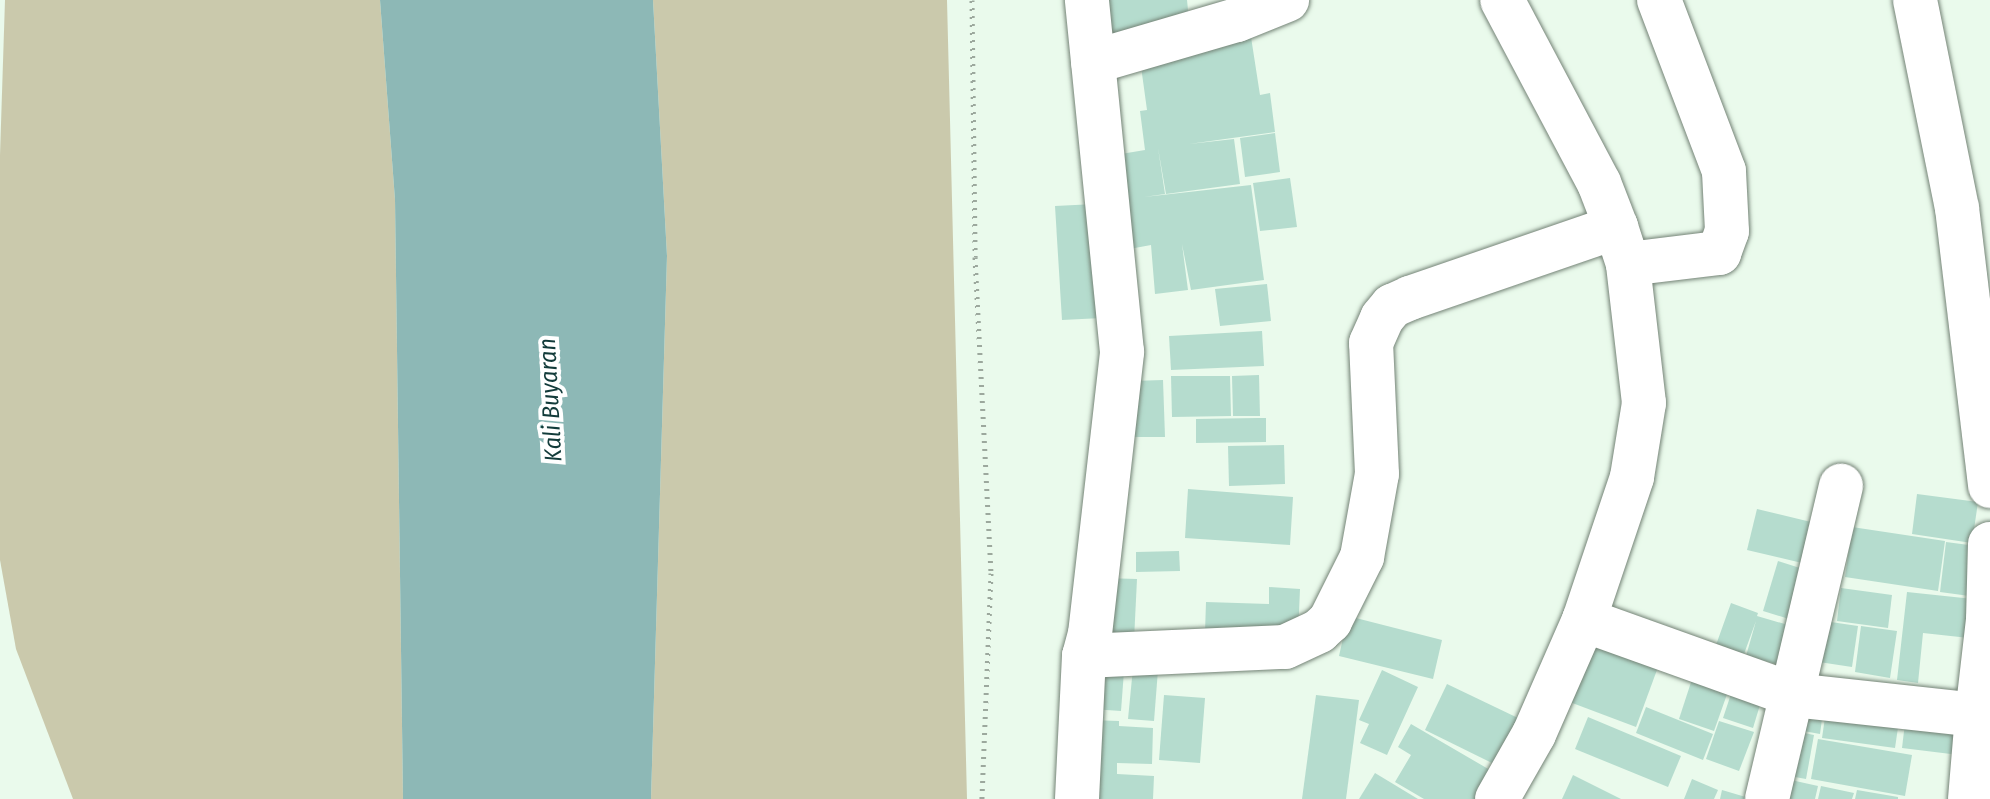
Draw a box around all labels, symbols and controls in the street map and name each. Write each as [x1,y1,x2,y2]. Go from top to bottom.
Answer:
water label: Kali Buyaran [533,337,569,463]

